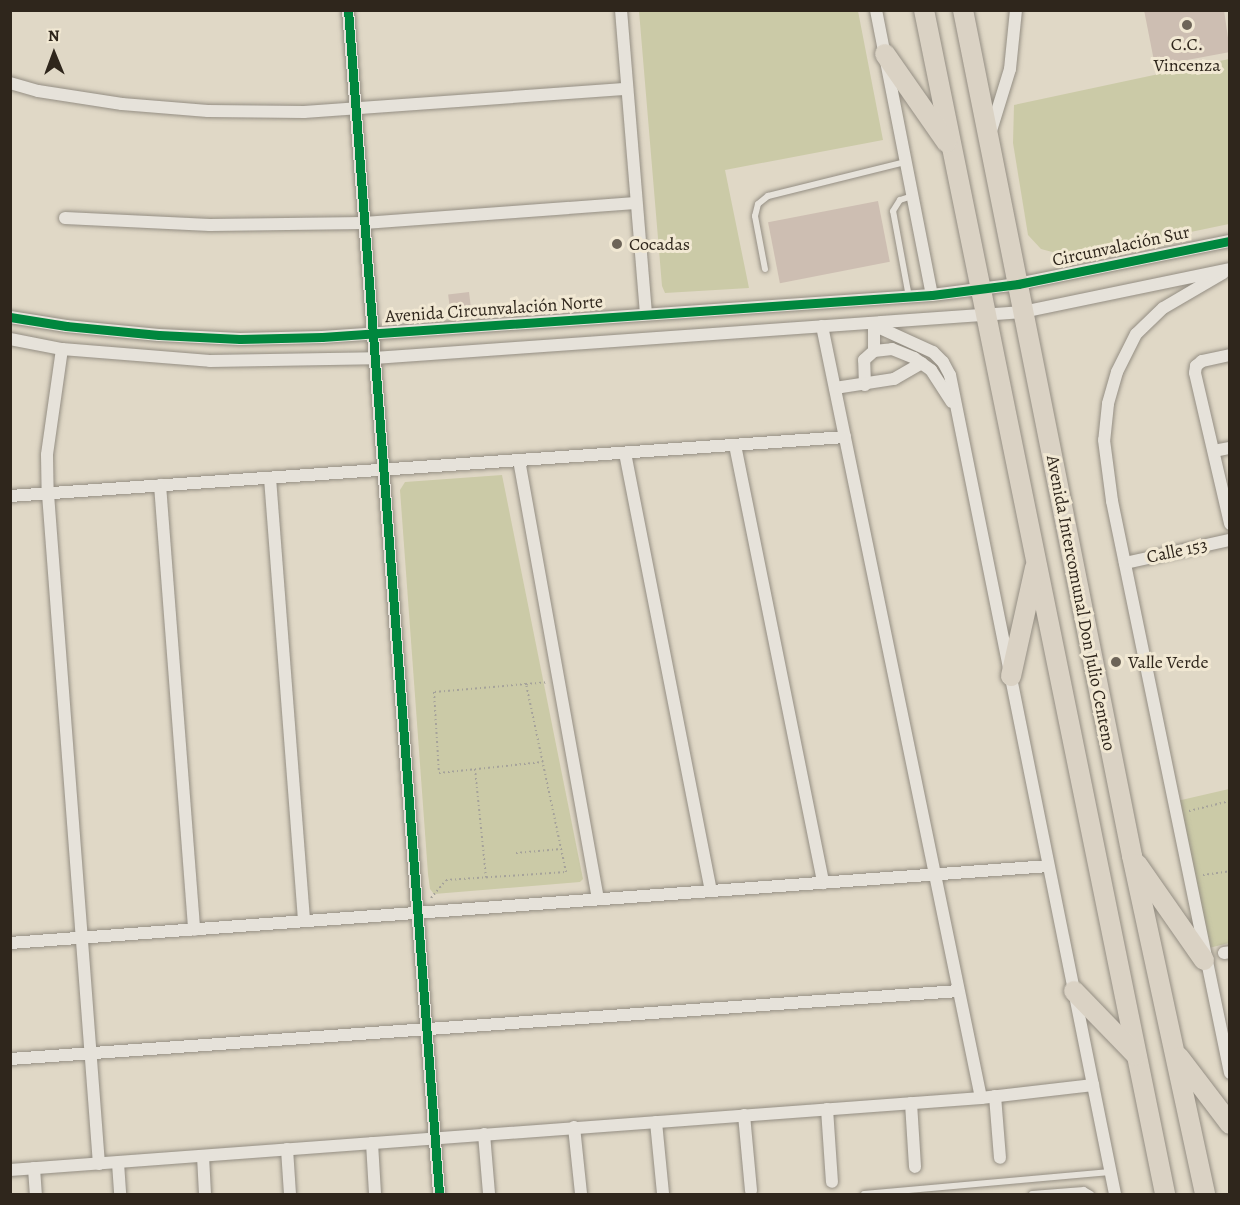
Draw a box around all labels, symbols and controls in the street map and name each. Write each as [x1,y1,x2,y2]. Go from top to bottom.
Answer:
marker: C.C. Vincenza [1180,18,1194,32]
north arrow [24,24,84,84]
text: N [48,25,60,47]
place label: C.C. Vincenza [1153,34,1221,76]
street label: Circunvalación Sur [1050,221,1192,271]
place label: Cocadas [629,233,690,255]
marker: Cocadas [610,237,624,251]
street label: Avenida Circunvalación Norte [384,291,604,327]
street label: Avenida Intercomunal Don Julio Centeno [1042,453,1120,753]
street label: Calle 153 [1145,534,1209,568]
place label: Valle Verde [1128,651,1208,673]
marker: Valle Verde [1109,655,1123,669]

